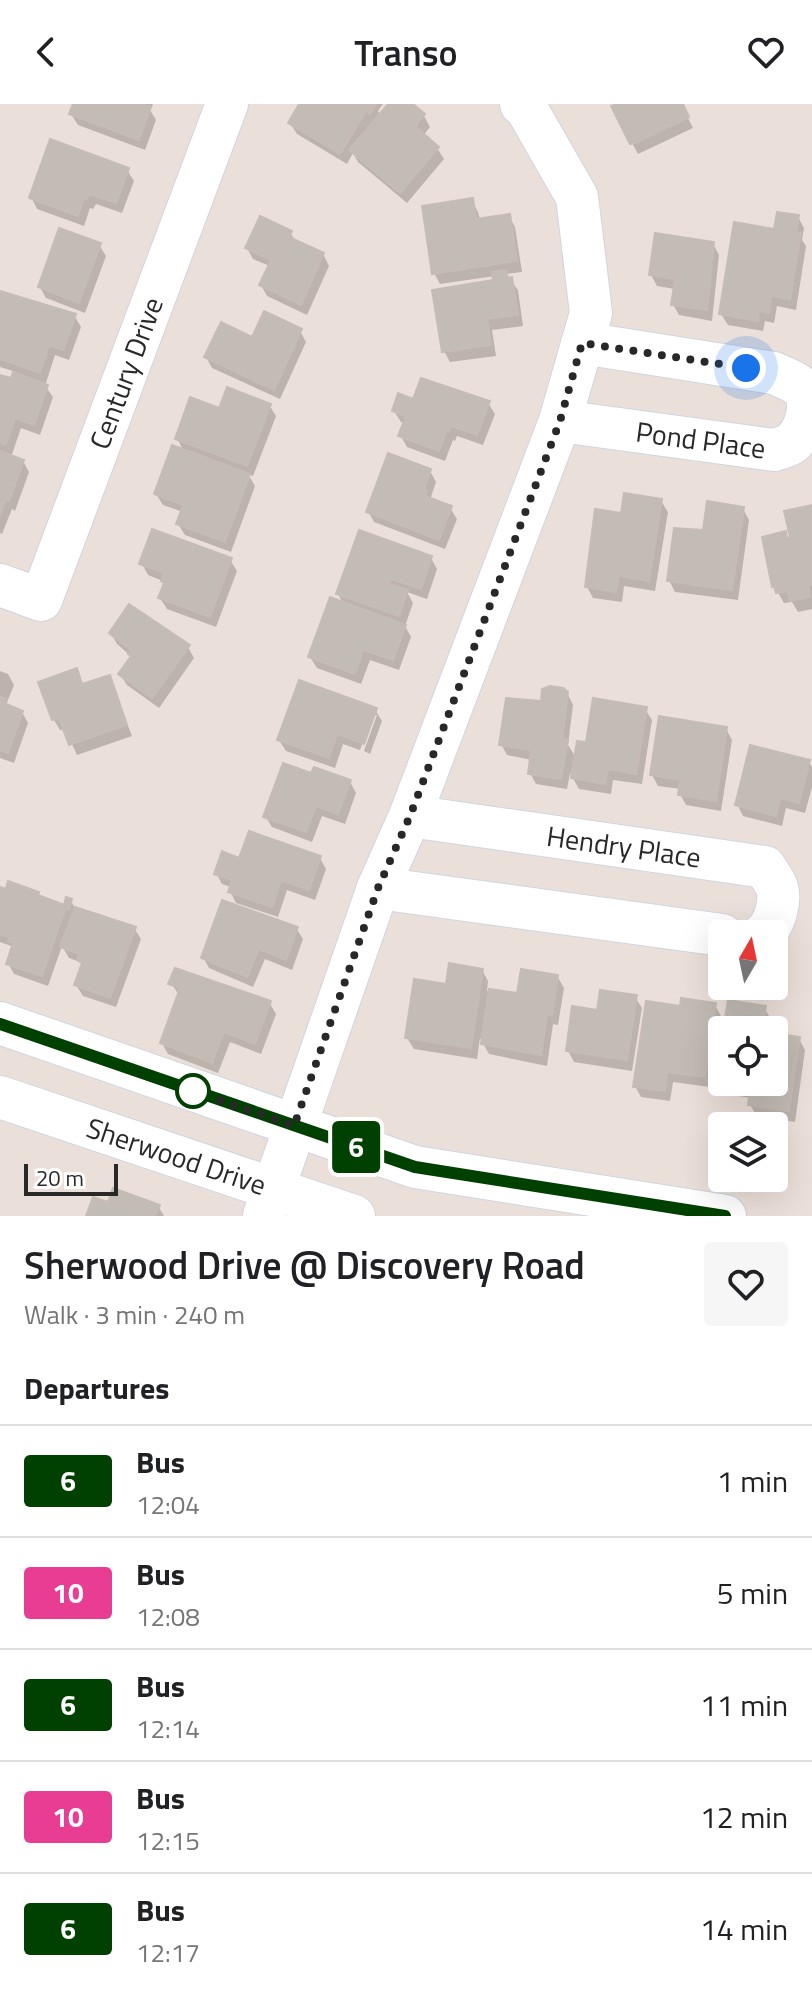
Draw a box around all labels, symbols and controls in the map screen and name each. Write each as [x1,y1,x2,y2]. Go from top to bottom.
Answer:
text: Transo [354,25,458,80]
icon: back [24,30,68,74]
icon: heart [744,30,788,74]
street label: Century Drive [78,291,174,455]
your location [726,348,766,388]
street label: Pond Place [633,409,768,470]
street label: Hendry Place [544,814,704,879]
north arrow [708,920,788,1000]
map controls [708,920,788,1192]
button: locate [708,1016,788,1096]
unlabelled marker [176,1074,210,1108]
street label: Sherwood Drive [81,1106,272,1206]
button: layers [708,1112,788,1192]
line badge: 6 [330,1121,382,1173]
text: 6 [348,1125,364,1168]
scale bar [24,1160,118,1196]
text: 20 m [36,1161,84,1195]
text: Sherwood Drive @ Discovery Road [24,1236,585,1294]
button: heart [704,1242,788,1326]
text: Walk · 3 min · 240 m [24,1295,245,1334]
text: Departures [24,1365,169,1411]
text: Bus [136,1439,185,1485]
text: 1 min [717,1458,788,1504]
text: 6 [60,1459,76,1502]
text: 12:04 [136,1485,200,1524]
text: Bus [136,1551,185,1597]
text: 5 min [717,1570,788,1616]
text: 10 [52,1571,84,1614]
text: 12:08 [136,1597,200,1636]
text: Bus [136,1663,185,1709]
text: 11 min [700,1682,788,1728]
text: 6 [60,1683,76,1726]
text: 12:14 [136,1709,200,1748]
text: Bus [136,1775,185,1821]
text: 12 min [700,1794,788,1840]
text: 10 [52,1795,84,1838]
text: 12:15 [136,1821,200,1860]
text: Bus [136,1887,185,1933]
text: 14 min [700,1906,788,1952]
text: 6 [60,1907,76,1950]
text: 12:17 [136,1933,200,1972]

